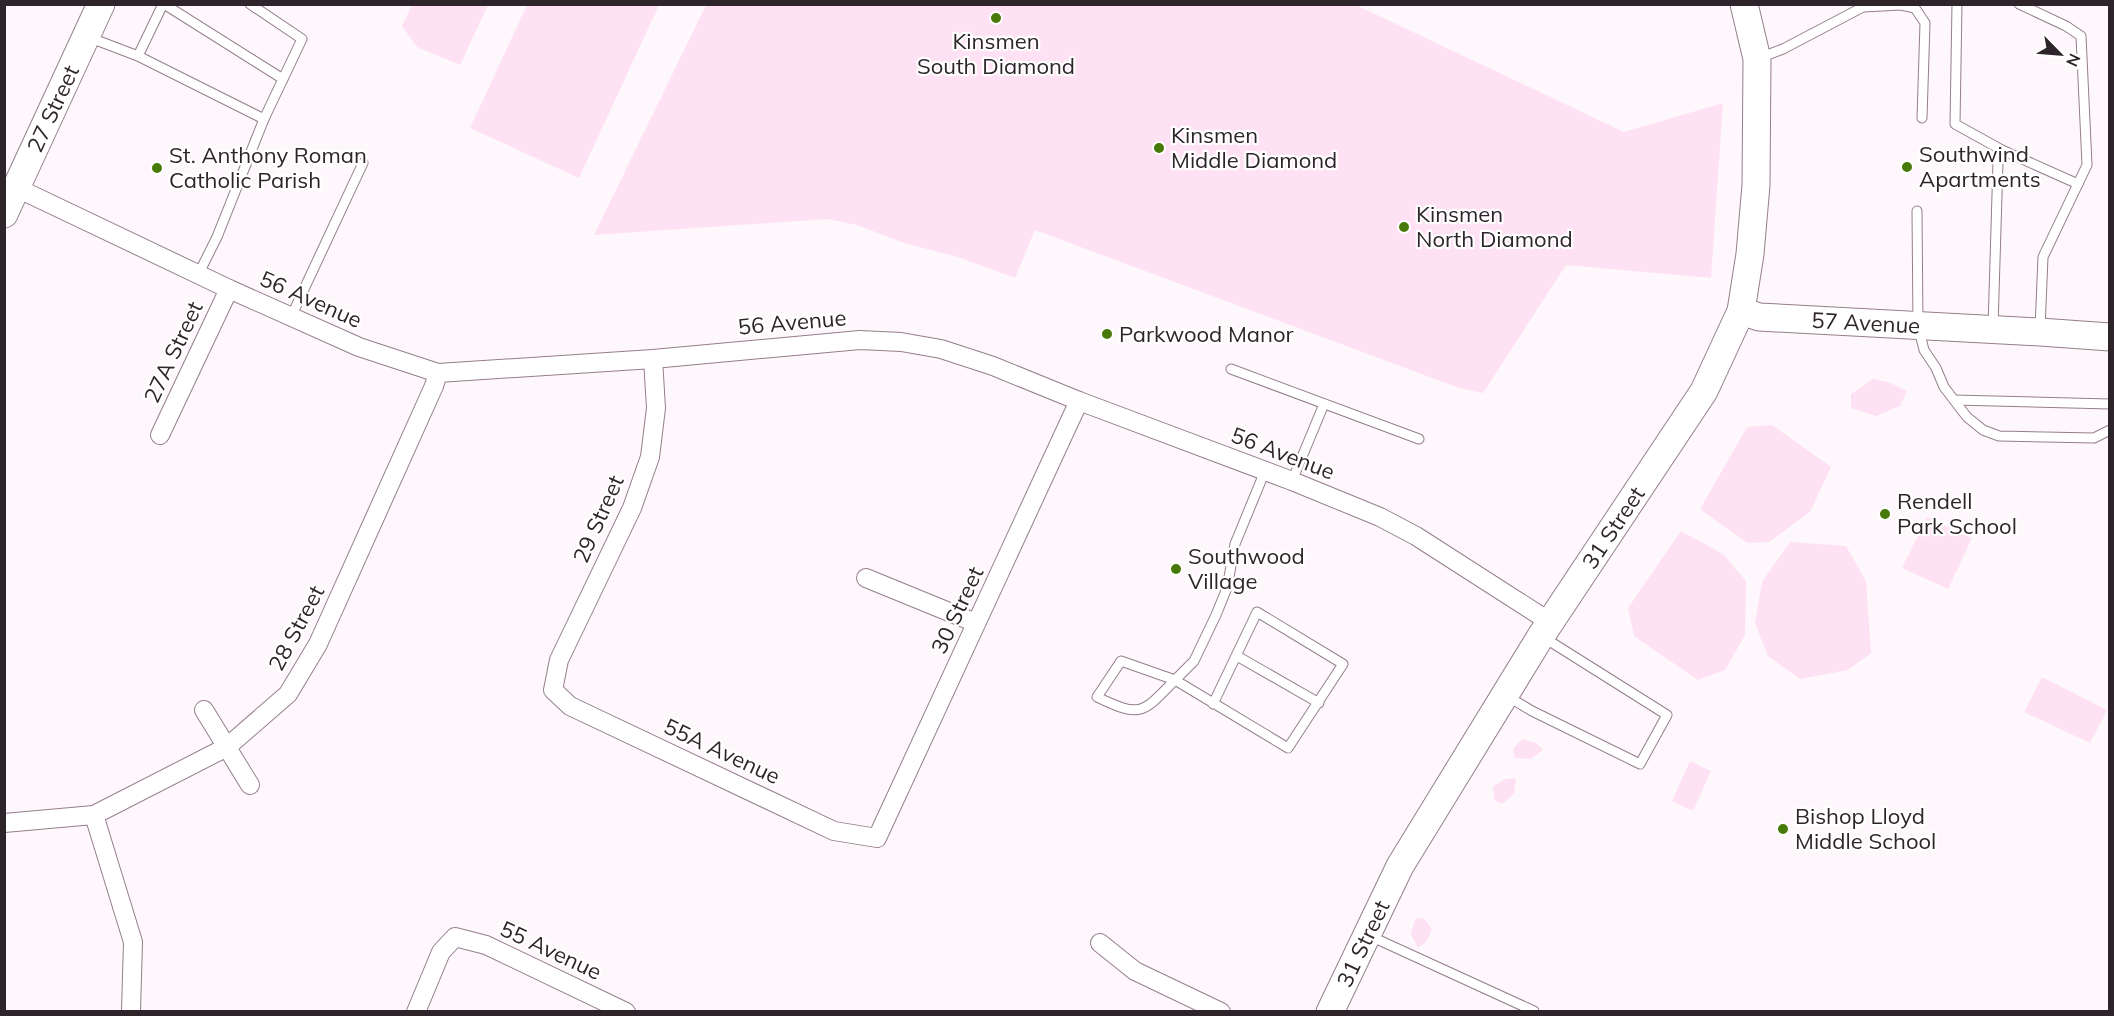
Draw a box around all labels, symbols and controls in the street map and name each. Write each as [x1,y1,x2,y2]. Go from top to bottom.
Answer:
marker: Kinsmen South Diamond [989,11,1003,25]
north arrow [2030,24,2090,84]
place label: Kinsmen South Diamond [917,27,1075,80]
text: N [2062,51,2085,70]
street label: 27 Street [20,60,85,157]
place label: Kinsmen Middle Diamond [1171,121,1337,174]
place label: Southwind Apartments [1919,140,2041,193]
place label: St. Anthony Roman Catholic Parish [169,141,367,194]
marker: Kinsmen Middle Diamond [1152,141,1166,155]
marker: Southwind Apartments [1900,160,1914,174]
marker: St. Anthony Roman Catholic Parish [150,161,164,175]
place label: Kinsmen North Diamond [1416,200,1573,253]
marker: Kinsmen North Diamond [1397,220,1411,234]
street label: 56 Avenue [256,264,366,334]
street label: 27A Street [137,296,209,407]
street label: 56 Avenue [737,303,847,341]
street label: 57 Avenue [1811,306,1921,340]
place label: Parkwood Manor [1119,320,1294,348]
marker: Parkwood Manor [1100,327,1114,341]
street label: 56 Avenue [1227,420,1339,486]
street label: 29 Street [566,471,630,567]
street label: 31 Street [1576,481,1651,574]
place label: Rendell Park School [1897,487,2017,540]
marker: Rendell Park School [1878,507,1892,521]
place label: Southwood Village [1188,542,1305,595]
street label: 30 Street [925,562,989,658]
marker: Southwood Village [1169,562,1183,576]
street label: 28 Street [262,580,330,676]
street label: 55A Avenue [659,712,785,790]
place label: Bishop Lloyd Middle School [1795,802,1936,855]
marker: Bishop Lloyd Middle School [1776,822,1790,836]
street label: 31 Street [1330,895,1396,991]
street label: 55 Avenue [496,914,606,986]

